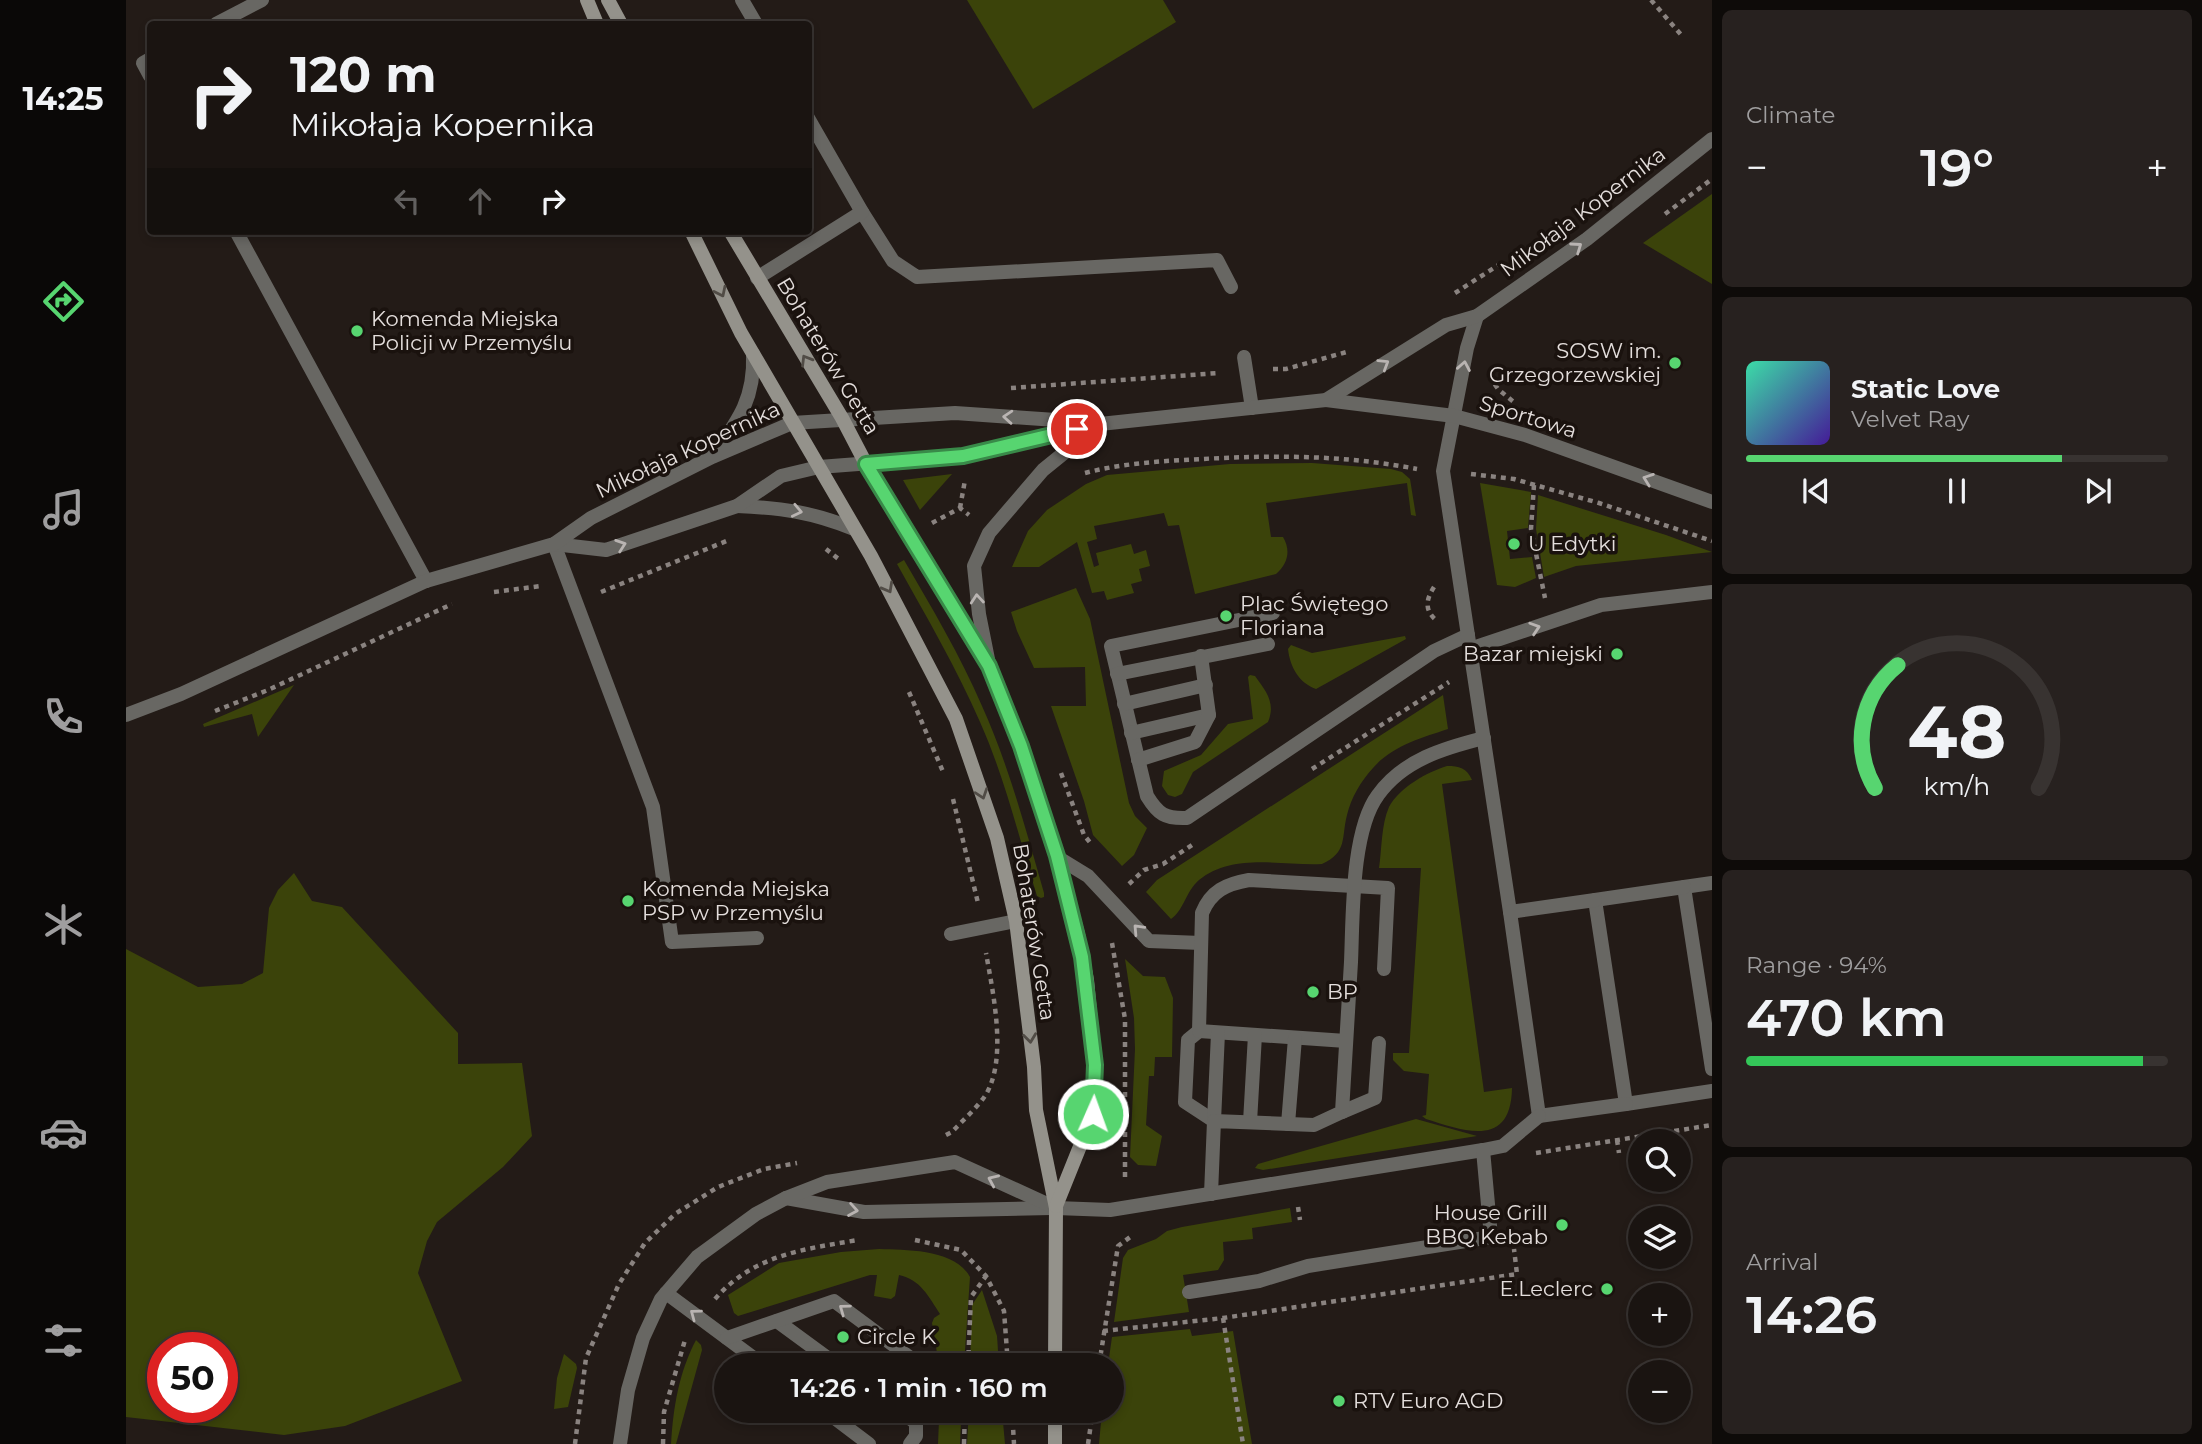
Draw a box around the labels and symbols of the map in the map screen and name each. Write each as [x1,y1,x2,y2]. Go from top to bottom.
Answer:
street label: Mikołaja Kopernika [1495,141,1670,282]
one-way arrow [1569,243,1582,255]
street label: Bohaterów Getta [772,273,885,439]
one-way arrow [713,285,727,297]
place label: Komenda Miejska Policji w Przemyślu [371,306,572,355]
marker: Komenda Miejska Policji w Przemyślu [349,323,365,339]
place label: SOSW im. Grzegorzewskiej [1489,338,1661,387]
one-way arrow [801,355,814,368]
marker: SOSW im. Grzegorzewskiej [1667,355,1683,371]
one-way arrow [1376,360,1389,373]
one-way arrow [1456,360,1471,372]
street label: Sportowa [1476,390,1580,443]
street label: Mikołaja Kopernika [592,396,784,503]
pin [1047,399,1107,459]
one-way arrow [1002,410,1013,425]
one-way arrow [1642,473,1654,487]
one-way arrow [791,503,803,517]
place label: U Edytki [1528,531,1616,556]
marker: U Edytki [1506,536,1522,552]
one-way arrow [614,539,627,553]
one-way arrow [880,580,893,593]
place label: Plac Świętego Floriana [1240,591,1388,640]
one-way arrow [970,593,985,605]
marker: Plac Świętego Floriana [1218,608,1234,624]
one-way arrow [1528,621,1540,636]
place label: Bazar miejski [1463,641,1603,666]
marker: Bazar miejski [1609,646,1625,662]
one-way arrow [974,788,988,800]
street label: Bohaterów Getta [1008,842,1061,1022]
place label: Komenda Miejska PSP w Przemyślu [642,876,830,925]
marker: Komenda Miejska PSP w Przemyślu [620,893,636,909]
one-way arrow [1133,924,1146,937]
place label: BP [1327,979,1358,1004]
marker: BP [1305,984,1321,1000]
one-way arrow [1023,1032,1038,1044]
position arrow [1056,1077,1130,1151]
one-way arrow [988,1174,1001,1188]
place label: House Grill BBQ Kebab [1425,1200,1548,1249]
one-way arrow [847,1202,859,1217]
marker: House Grill BBQ Kebab [1554,1217,1570,1233]
place label: E.Leclerc [1499,1276,1593,1301]
marker: E.Leclerc [1599,1281,1615,1297]
one-way arrow [839,1304,852,1317]
one-way arrow [690,1310,703,1323]
place label: Circle K [857,1324,936,1349]
marker: Circle K [835,1329,851,1345]
speed limit sign: 50 [147,1332,238,1423]
place label: RTV Euro AGD [1353,1388,1503,1413]
marker: RTV Euro AGD [1331,1393,1347,1409]

